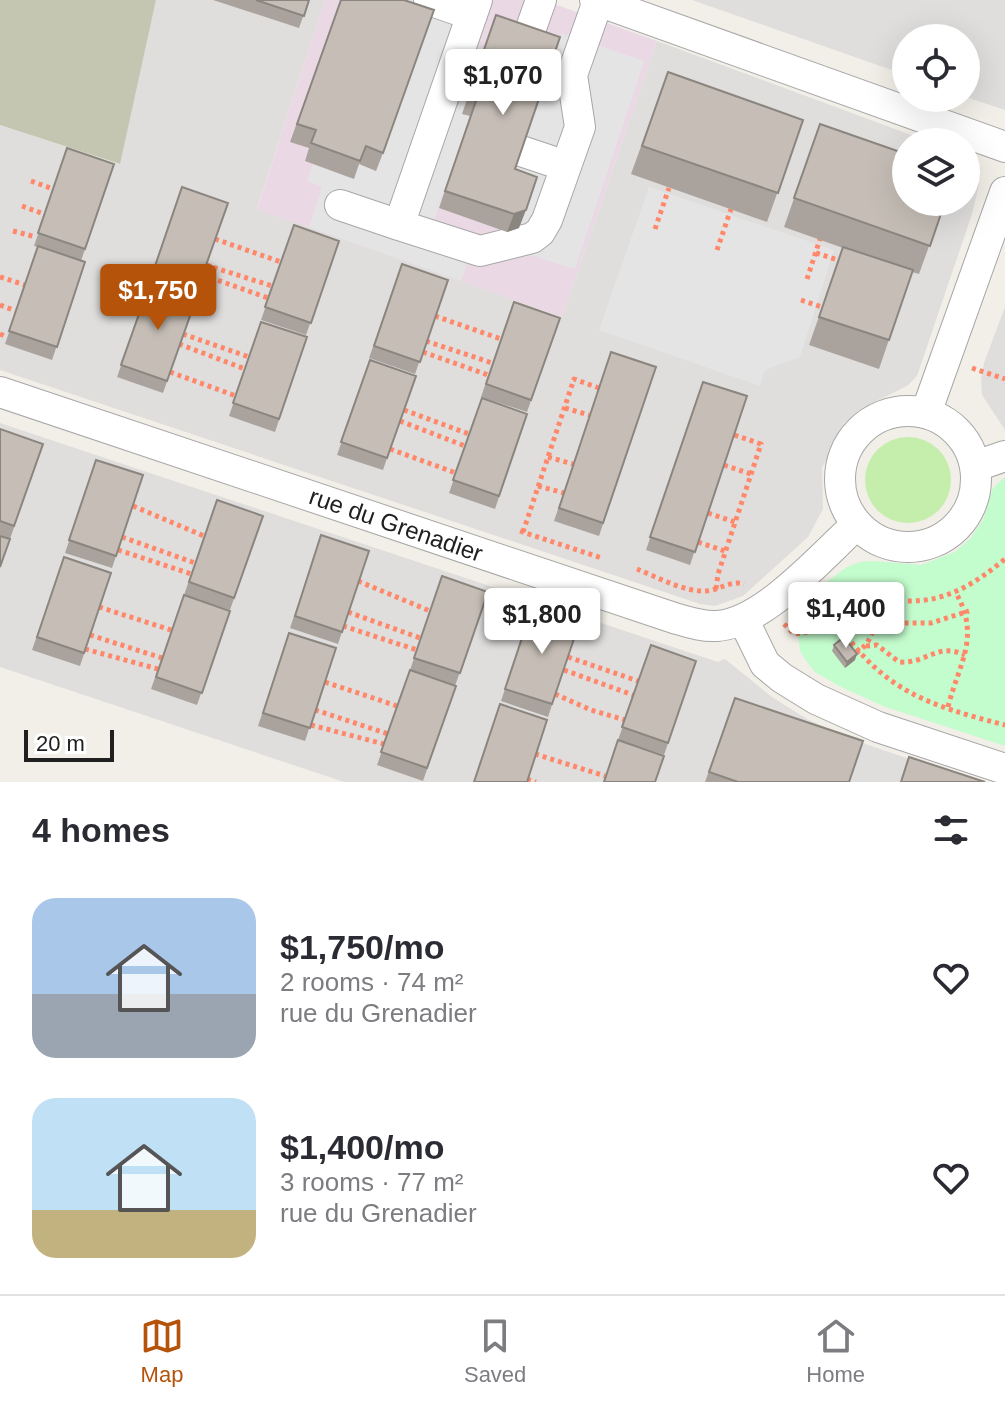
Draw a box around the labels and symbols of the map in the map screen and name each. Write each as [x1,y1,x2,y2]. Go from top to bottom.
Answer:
pin: $1,070 [438,49,568,117]
pin: $1,750 [93,264,223,332]
street label: rue du Grenadier [306,482,486,567]
pin: $1,400 [781,582,911,650]
pin: $1,800 [477,588,607,656]
scale bar [24,726,114,762]

